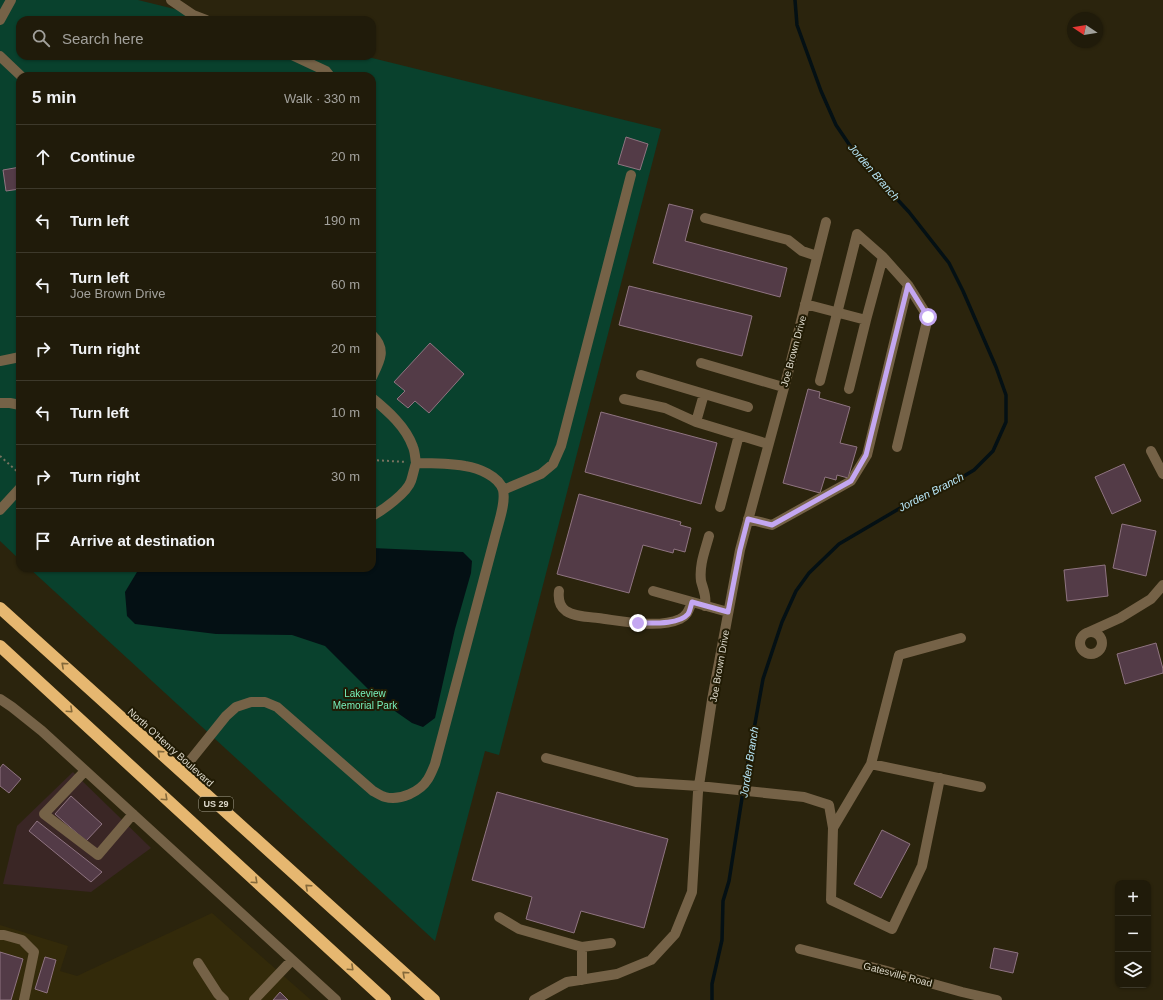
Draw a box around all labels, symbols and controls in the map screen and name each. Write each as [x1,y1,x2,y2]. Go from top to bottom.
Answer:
north arrow [1067,12,1103,48]
search box [16,16,376,60]
icon: search [30,27,52,49]
text: Search here [62,30,144,47]
text: 5 min [32,88,76,107]
text: Walk · 330 m [284,91,360,106]
water label: Jorden Branch [845,140,902,203]
icon: ahead [32,146,54,168]
text: Continue [70,148,135,165]
text: 20 m [331,149,360,164]
icon: left [32,210,54,232]
text: Turn left [70,212,129,229]
text: 190 m [324,213,360,228]
text: Turn left [70,269,129,286]
icon: left [32,274,54,296]
text: 60 m [331,277,360,292]
text: Joe Brown Drive [70,286,165,301]
route start [919,308,937,326]
street label: Joe Brown Drive [779,314,808,388]
icon: right [32,338,54,360]
text: Turn right [70,340,140,357]
text: 20 m [331,341,360,356]
icon: left [32,402,54,424]
text: Turn left [70,404,129,421]
text: 10 m [331,405,360,420]
icon: right [32,466,54,488]
text: Turn right [70,468,140,485]
text: 30 m [331,469,360,484]
water label: Jorden Branch [896,470,966,514]
icon: arrive [32,530,54,552]
text: Arrive at destination [70,532,215,549]
route end [629,614,647,632]
street label: Joe Brown Drive [708,629,731,703]
one-way arrow [61,663,68,670]
park label: Lakeview Memorial Park [333,688,398,711]
one-way arrow [65,705,73,713]
street label: North O'Henry Boulevard [126,706,216,789]
water label: Jorden Branch [737,726,761,799]
one-way arrow [157,750,165,758]
one-way arrow [161,794,168,801]
road number: US 29 [199,797,233,811]
one-way arrow [250,876,258,884]
map controls [1115,880,1151,988]
button: + [1115,880,1151,916]
one-way arrow [305,884,313,892]
button: − [1115,916,1151,952]
button: layers [1115,952,1151,988]
street label: Gatesville Road [862,960,933,989]
one-way arrow [346,963,354,971]
one-way arrow [402,971,410,979]

